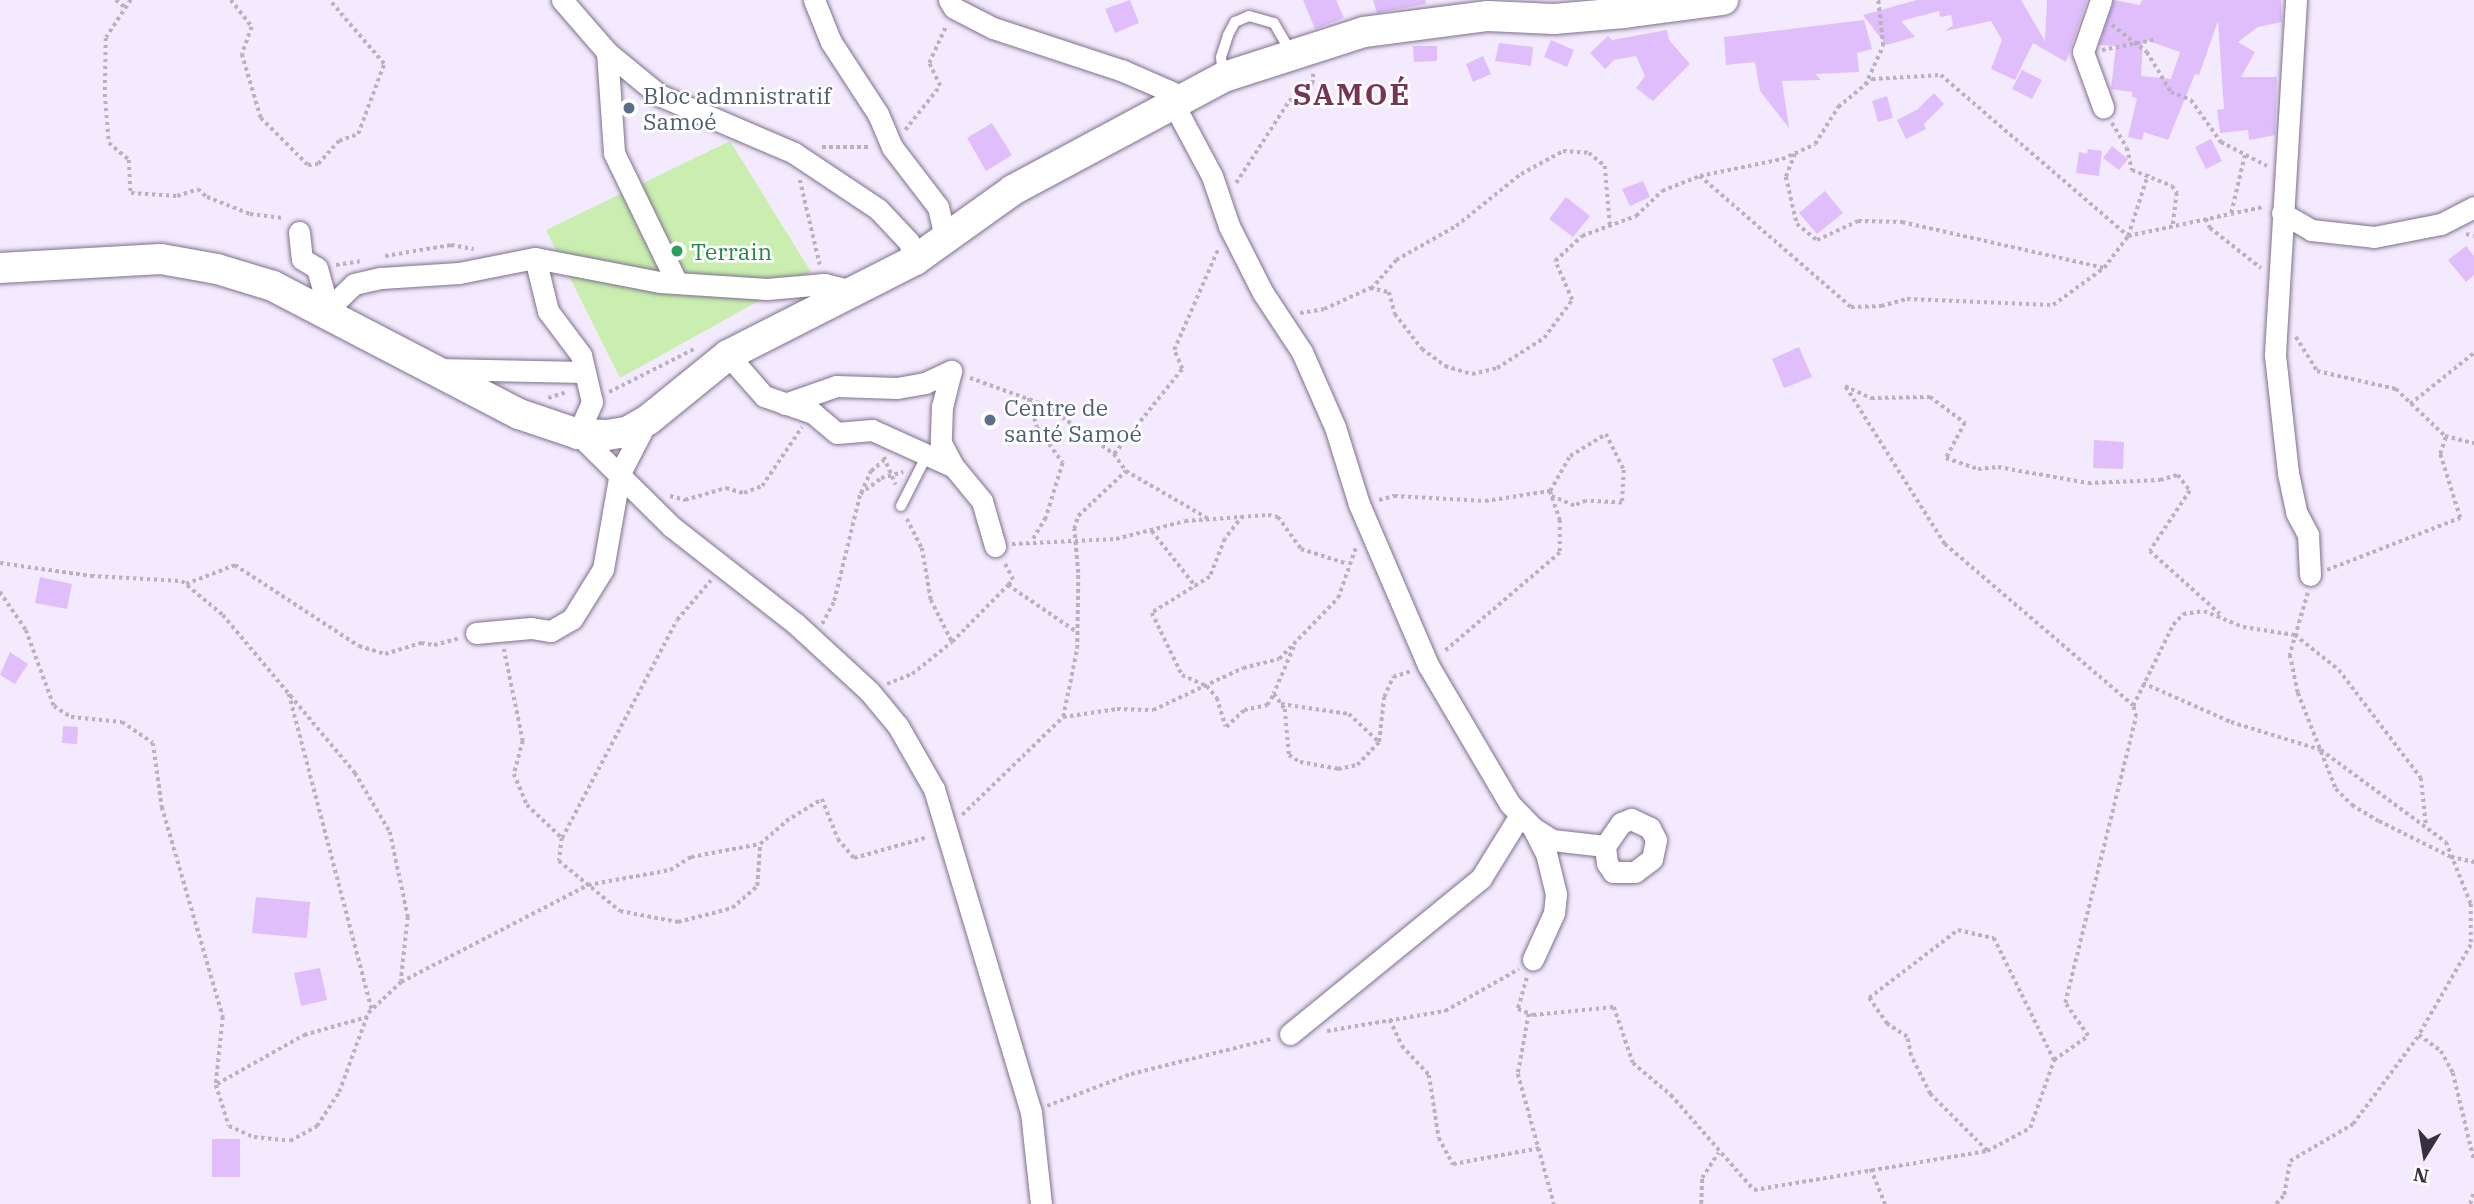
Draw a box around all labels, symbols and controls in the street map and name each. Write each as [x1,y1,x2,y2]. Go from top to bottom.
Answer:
district label: SAMOÉ [1293,76,1411,112]
place label: Bloc admnistratif Samoé [643,81,831,135]
marker: Bloc admnistratif Samoé [621,100,637,116]
place label: Terrain [691,237,772,265]
marker: Terrain [669,243,685,259]
place label: Centre de santé Samoé [1004,393,1142,447]
marker: Centre de santé Samoé [982,412,998,428]
north arrow [2390,1120,2460,1190]
text: N [2411,1162,2431,1189]

